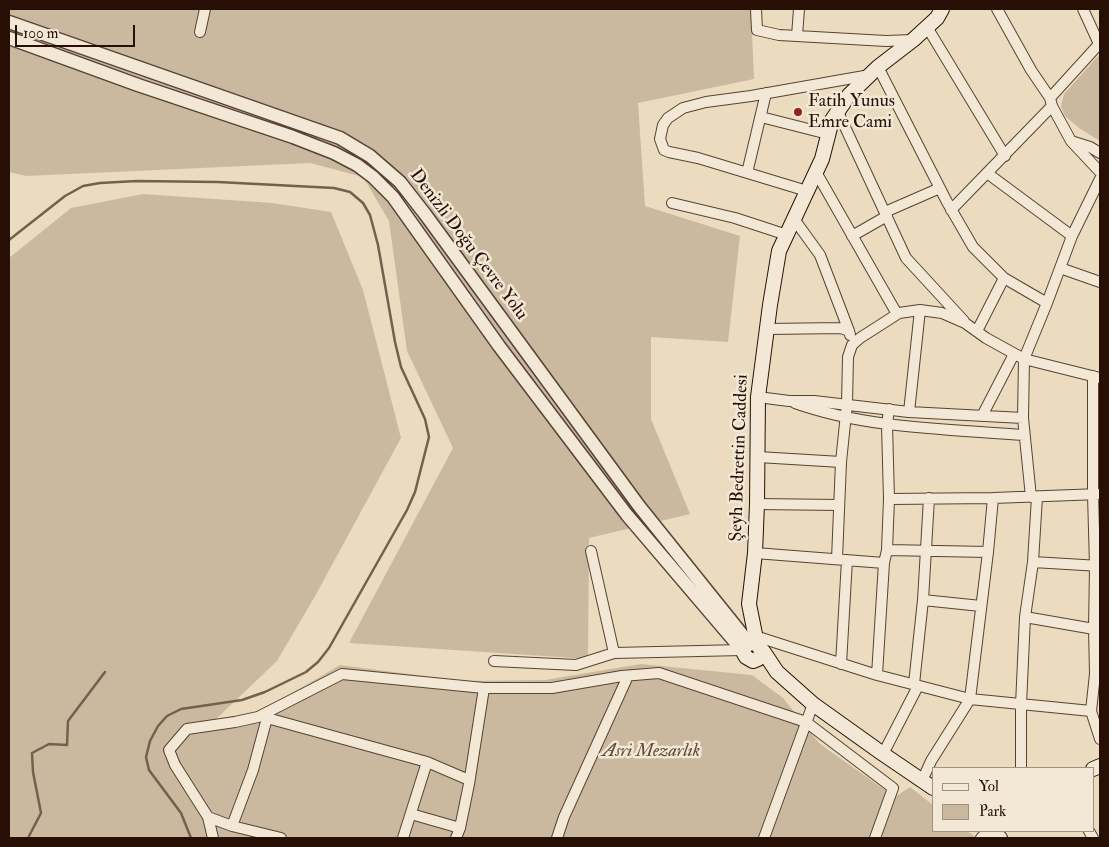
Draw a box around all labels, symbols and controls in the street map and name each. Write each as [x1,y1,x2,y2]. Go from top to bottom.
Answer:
scale bar [18,15,138,47]
text: 100 m [23,24,58,43]
place label: Fatih Yunus Emre Cami [808,91,895,134]
marker: Fatih Yunus Emre Cami [792,106,804,118]
street label: Denizli Doğu Çevre Yolu [404,165,532,325]
street label: Şeyh Bedrettin Caddesi [726,374,754,542]
park label: Asri Mezarlık [602,741,700,763]
legend [932,767,1094,832]
text: Yol [979,777,999,796]
text: Park [979,802,1006,821]

